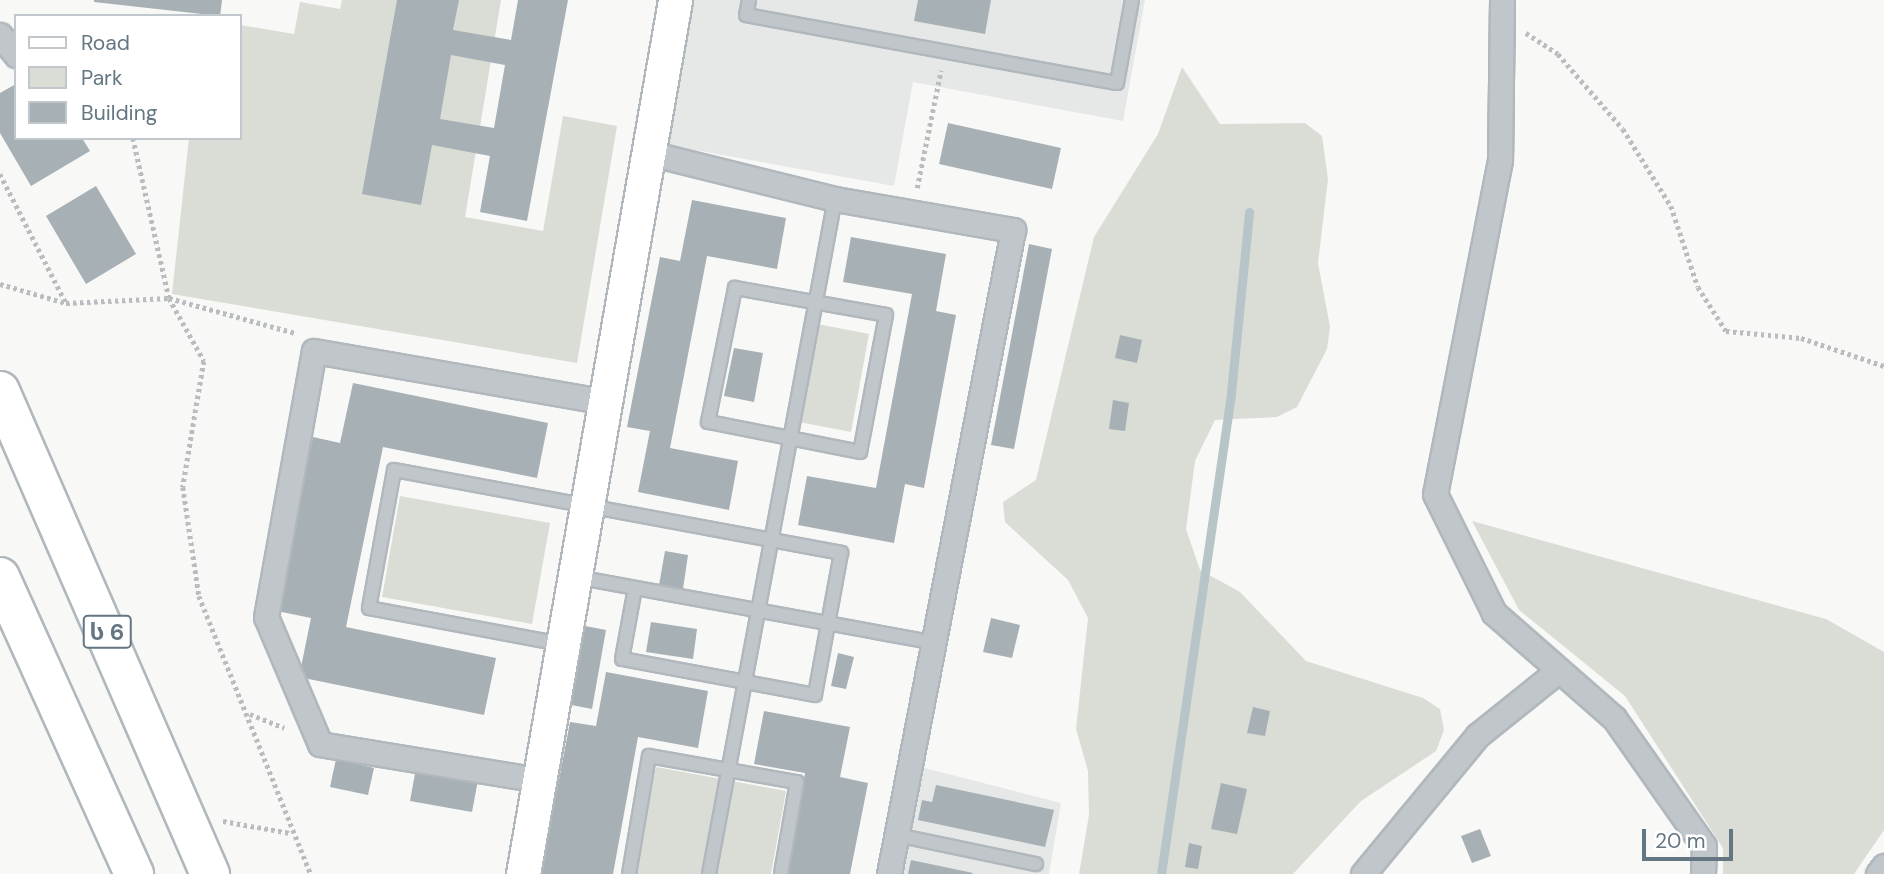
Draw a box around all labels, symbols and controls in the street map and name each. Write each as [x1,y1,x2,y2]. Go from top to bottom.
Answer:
legend [14,14,242,140]
text: Road [81,29,130,57]
text: Park [81,64,122,92]
text: Building [81,99,157,127]
road number: ს 6 [82,612,132,652]
scale bar [1646,814,1737,858]
text: 20 m [1655,827,1706,855]

